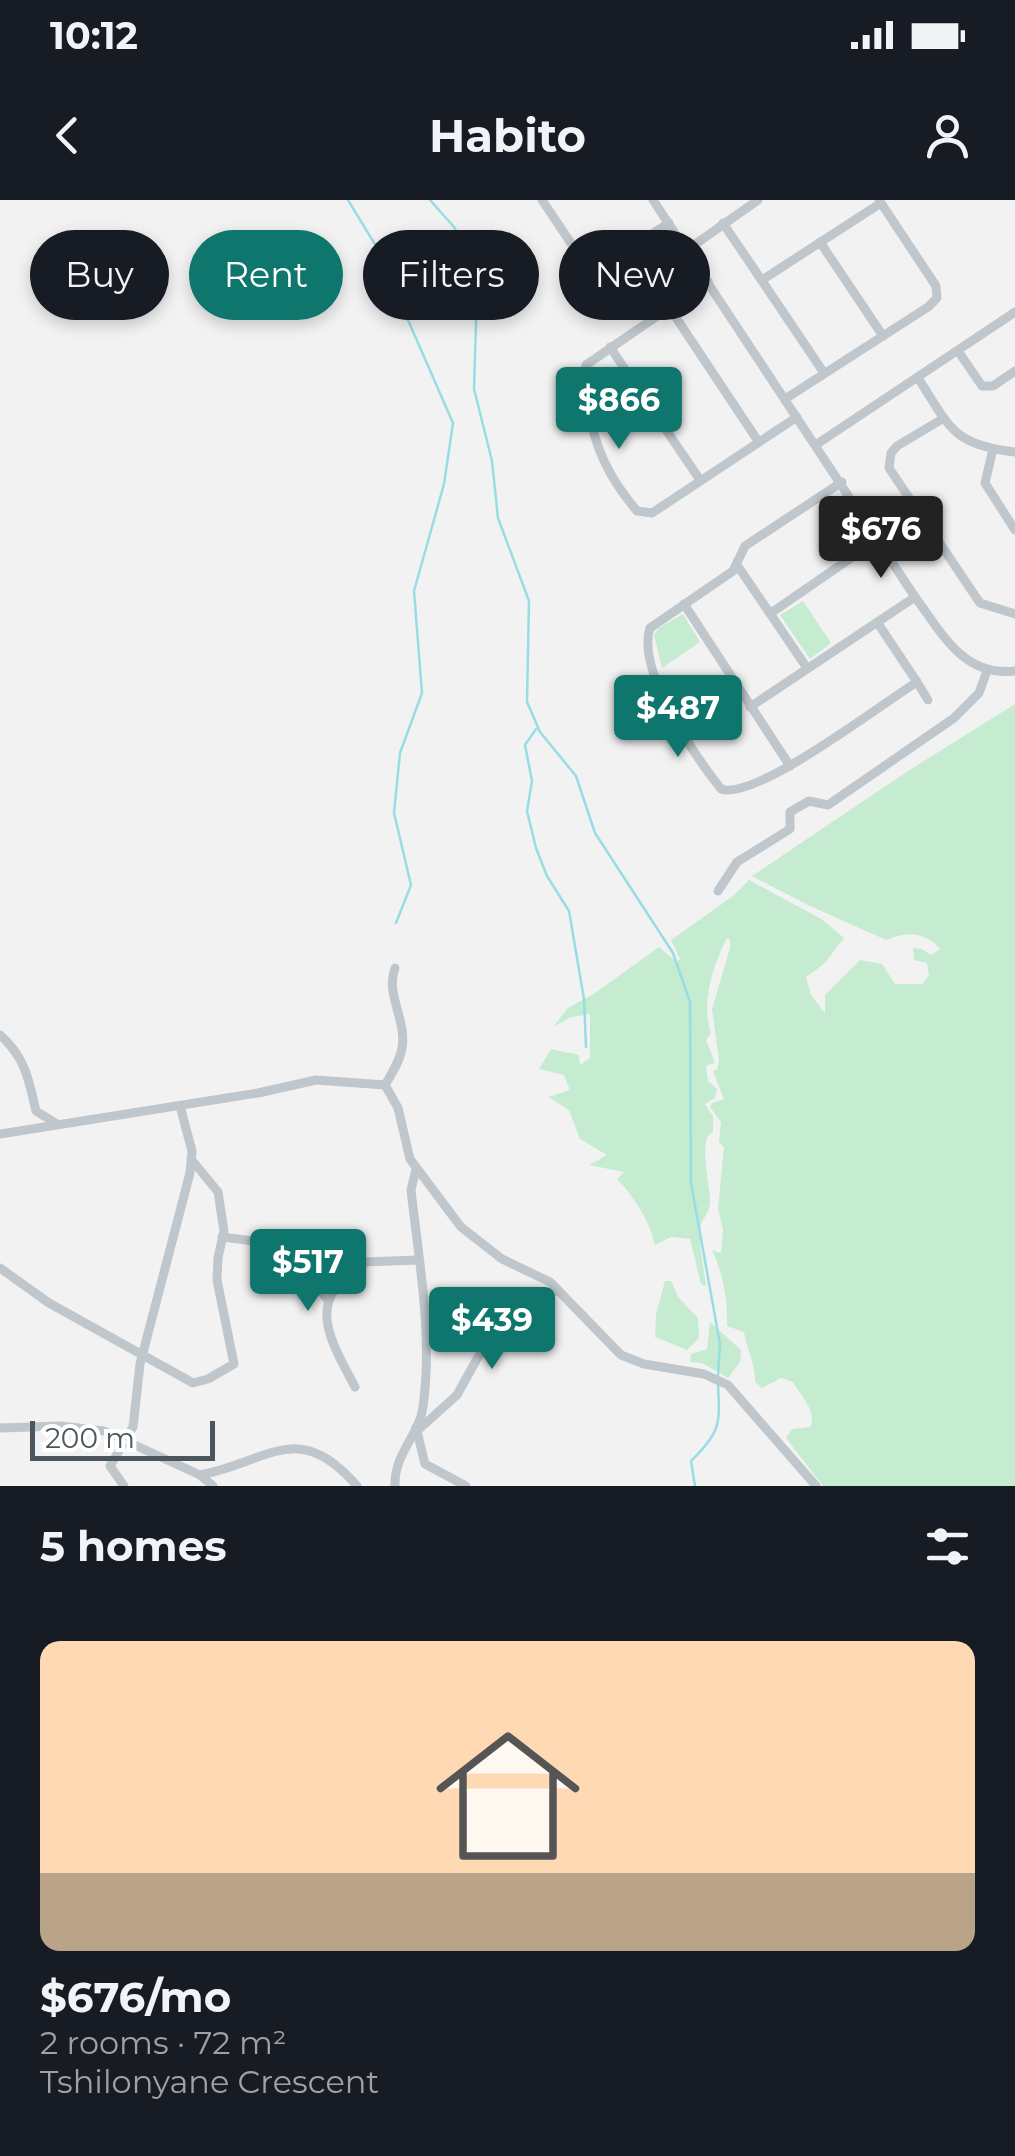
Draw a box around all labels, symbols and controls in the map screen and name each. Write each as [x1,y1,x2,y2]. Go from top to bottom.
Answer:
text: 10:12 [50,12,138,59]
icon: back [40,108,95,163]
text: Habito [429,108,586,163]
icon: person [920,108,975,163]
chip: Buy [30,230,169,320]
chip: Rent [189,230,343,320]
chip: Filters [363,230,539,320]
chip: New [559,230,710,320]
pin: $866 [560,367,678,452]
text: $866 [578,380,660,419]
pin: $676 [822,496,940,581]
text: $676 [841,509,921,548]
pin: $487 [619,675,737,760]
text: $487 [636,688,720,727]
pin: $517 [249,1229,367,1314]
text: $517 [272,1242,344,1281]
pin: $439 [433,1287,551,1372]
text: $439 [451,1300,533,1339]
scale bar [30,1416,215,1460]
text: 200 m [45,1421,135,1455]
icon: filters [920,1519,975,1574]
text: 5 homes [40,1520,227,1572]
icon: home [418,1706,598,1886]
text: $676/mo [40,1971,231,2023]
text: 2 rooms · 72 m² [40,2023,287,2062]
text: Tshilonyane Crescent [40,2062,379,2101]

